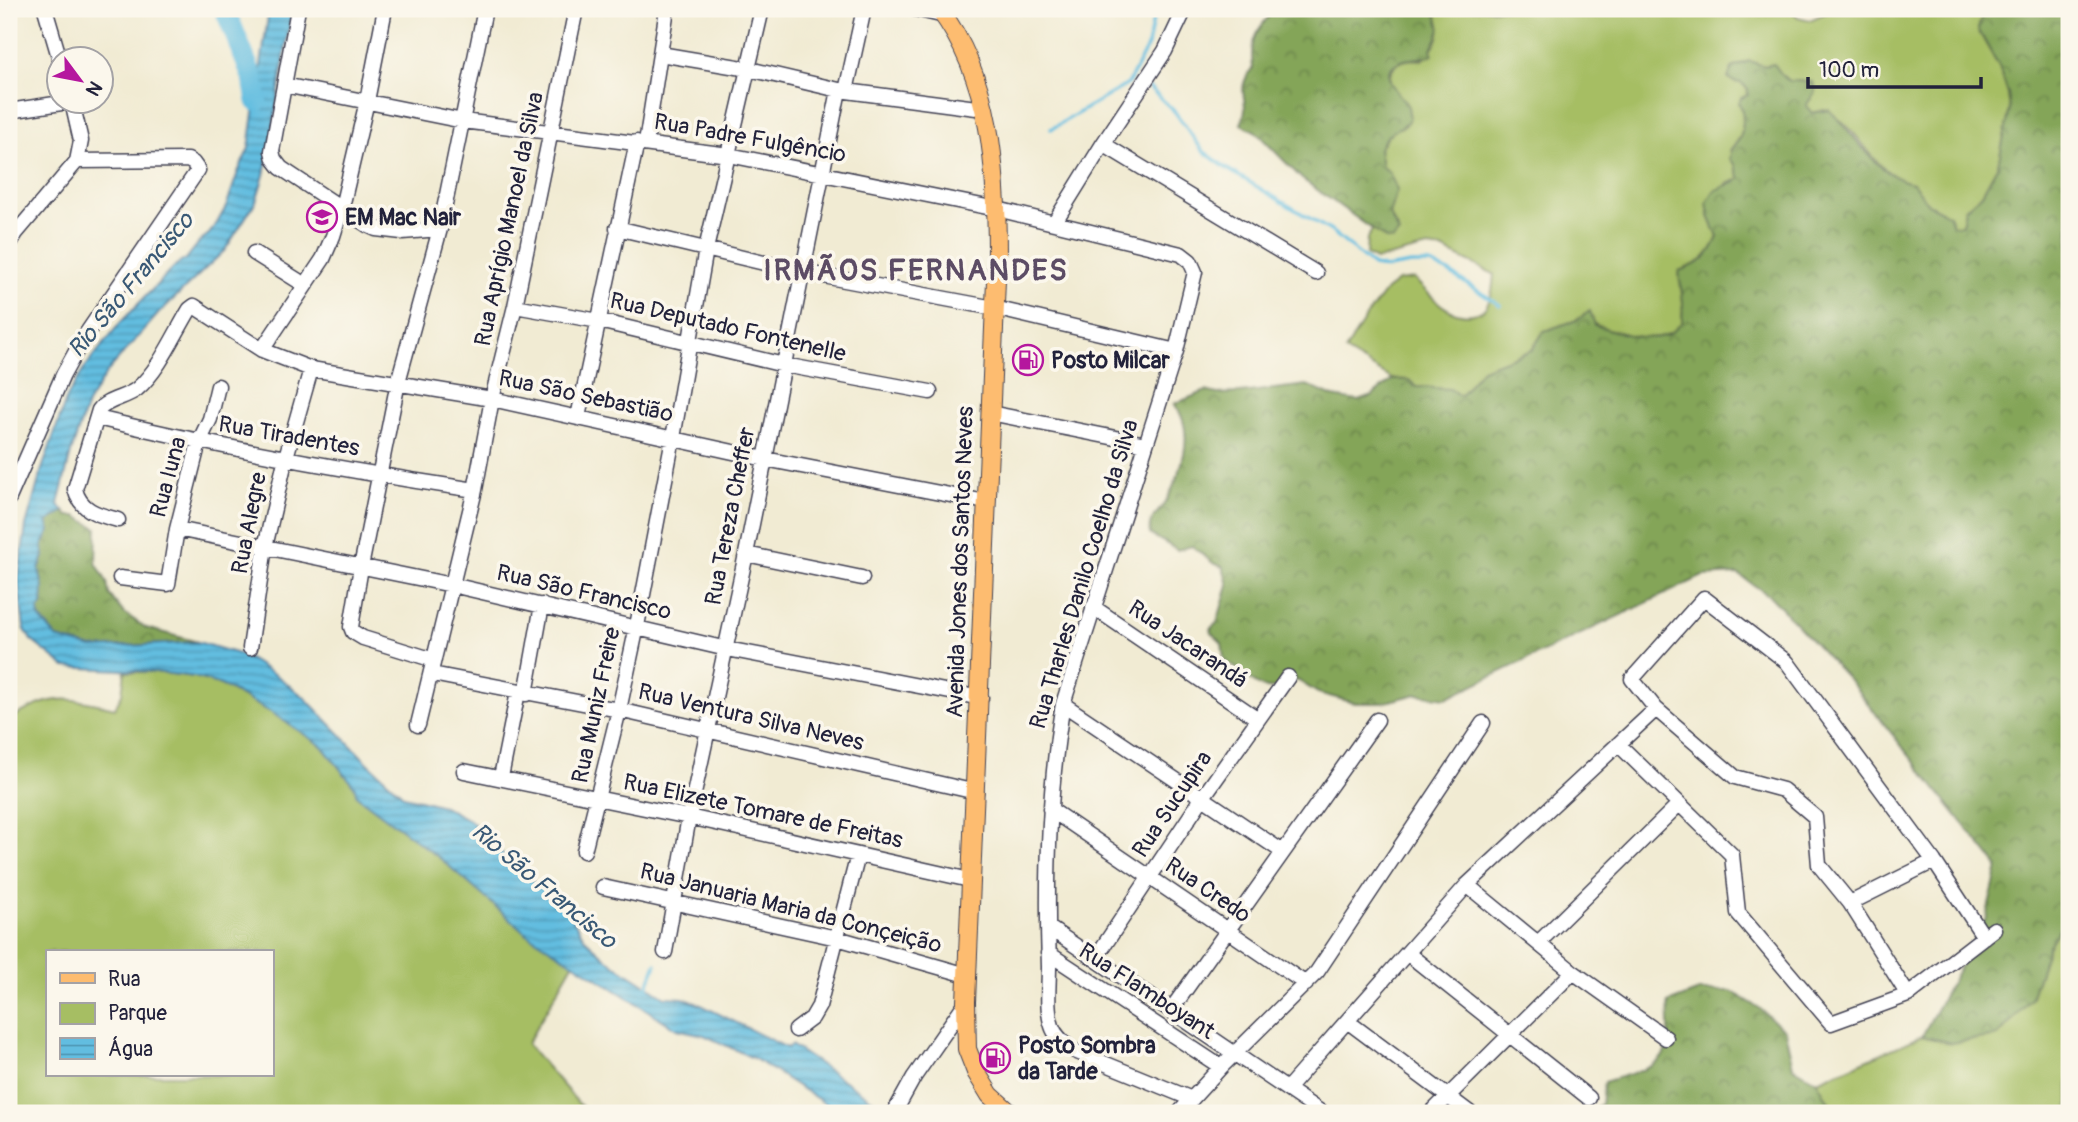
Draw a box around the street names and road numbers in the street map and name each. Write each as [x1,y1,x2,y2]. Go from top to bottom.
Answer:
street label: Rua Aprígio Manoel da Silva [468,89,550,349]
street label: Rua Padre Fulgêncio [652,107,848,169]
street label: Rua Deputado Fontenelle [607,286,849,368]
street label: Rua São Sebastião [496,363,676,429]
street label: Avenida Jones dos Santos Neves [940,406,980,718]
street label: Rua Tiradentes [216,409,362,463]
street label: Rua Tharles Danilo Coelho da Silva [1023,416,1145,732]
street label: Rua Tereza Cheffer [699,424,761,608]
street label: Rua Iuna [143,433,193,521]
street label: Rua Alegre [225,469,273,576]
street label: Rua São Francisco [494,558,674,626]
street label: Rua Jacarandá [1123,593,1253,695]
street label: Rua Muniz Freire [565,624,627,786]
street label: Rua Ventura Silva Neves [635,677,867,757]
street label: Rua Sucupira [1126,745,1218,863]
street label: Rua Elizete Tomare de Freitas [621,767,905,855]
street label: Rua Credo [1160,851,1256,929]
street label: Rua Januaria Maria da Conçeição [637,856,945,960]
street label: Rua Flamboyant [1073,936,1221,1046]

